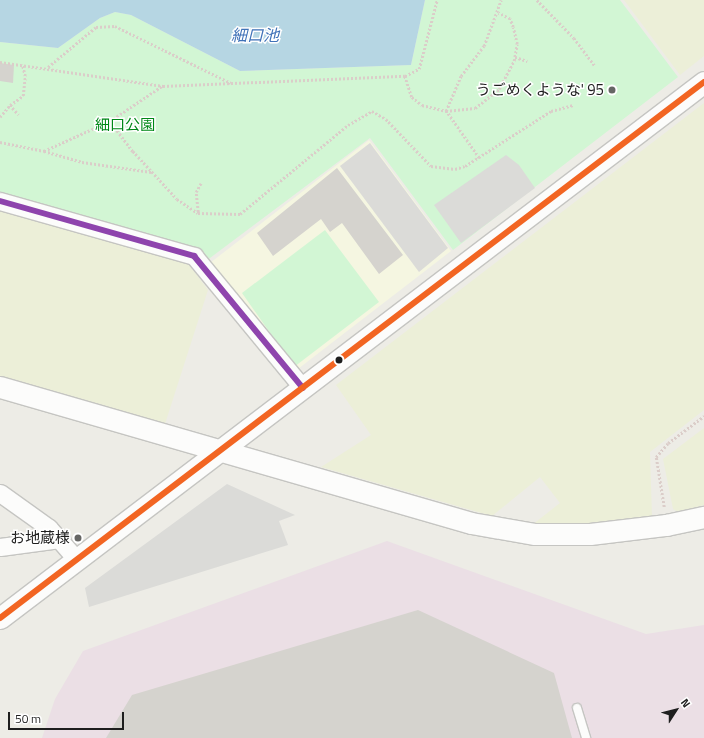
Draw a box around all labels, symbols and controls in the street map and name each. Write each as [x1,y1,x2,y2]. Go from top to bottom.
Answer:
water label: 細口池 [231,25,279,45]
place label: うごめくような' 95 [476,81,604,99]
marker: うごめくような' 95 [607,85,617,95]
park label: 細口公園 [95,116,155,134]
unlabelled marker [334,355,344,365]
place label: お地蔵様 [10,529,70,547]
marker: お地蔵様 [73,533,83,543]
north arrow [656,690,696,730]
text: N [677,695,694,711]
scale bar [10,704,126,730]
text: 50 m [15,709,41,728]

